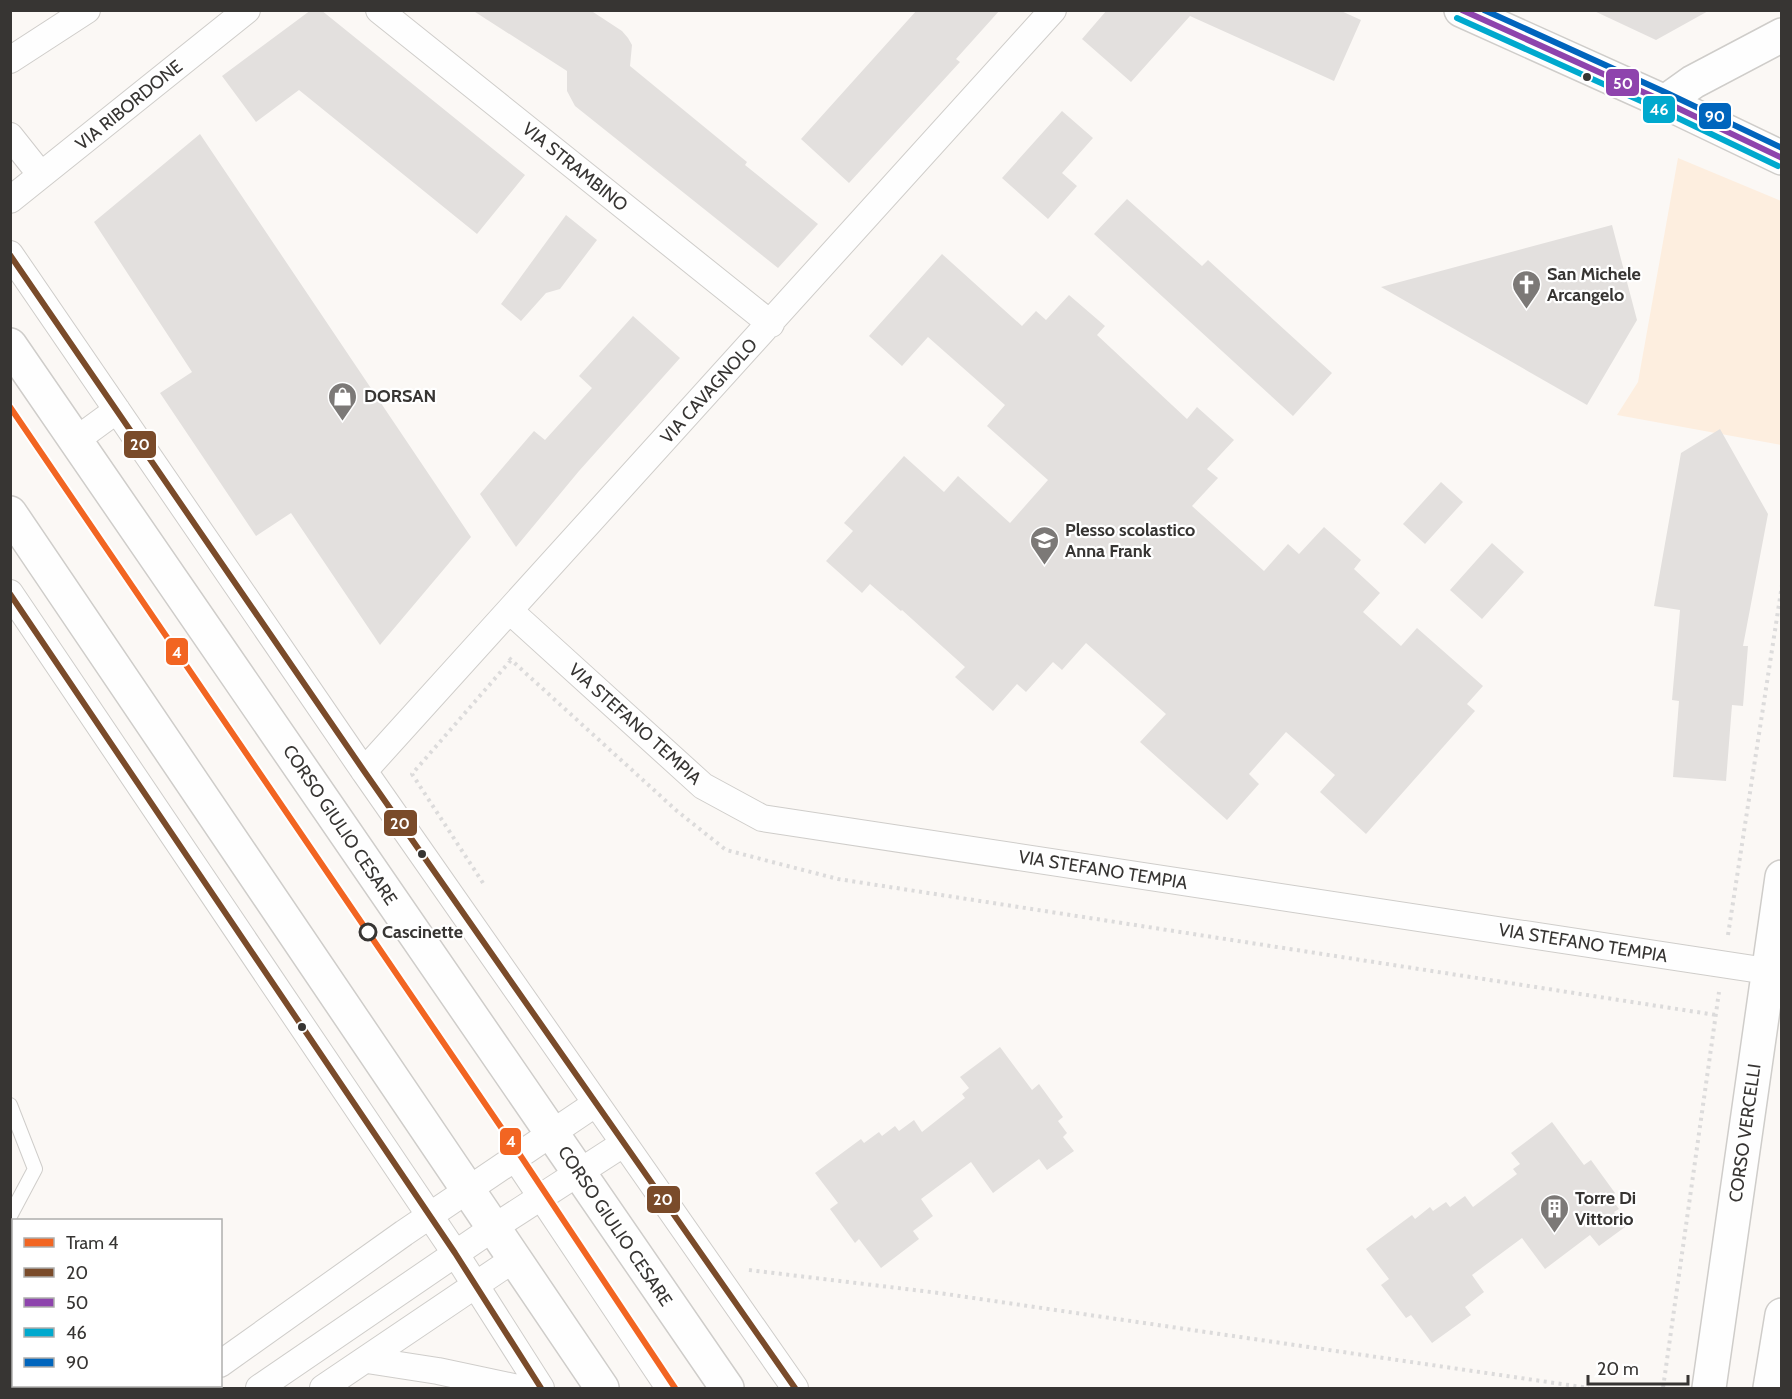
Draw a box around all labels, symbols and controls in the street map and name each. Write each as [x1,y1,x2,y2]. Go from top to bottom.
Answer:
street label: VIA RIBORDONE [71,55,187,155]
line badge: 50 [1605,68,1640,97]
unlabelled marker [1581,71,1593,83]
text: 50 [1613,74,1633,93]
line badge: 46 [1642,95,1676,124]
text: 46 [1650,100,1668,119]
line badge: 90 [1698,102,1732,130]
text: 90 [1705,107,1725,126]
street label: VIA STRAMBINO [518,118,632,216]
place label: San Michele Arcangelo [1547,263,1641,306]
church icon: San Michele Arcangelo [1510,268,1542,310]
street label: VIA CAVAGNOLO [656,334,762,448]
shop icon: DORSAN [327,380,359,422]
place label: DORSAN [364,385,436,407]
line badge: 20 [123,430,157,459]
text: 20 [130,435,150,454]
place label: Plesso scolastico Anna Frank [1065,519,1195,562]
school or university icon: Plesso scolastico Anna Frank [1028,524,1060,566]
line badge: 4 [165,637,189,666]
text: 4 [172,643,182,662]
street label: VIA STEFANO TEMPIA [564,659,706,789]
street label: CORSO GIULIO CESARE [278,741,402,909]
line badge: 20 [383,809,418,837]
text: 20 [390,814,410,833]
street label: VIA STEFANO TEMPIA [1017,846,1189,894]
unlabelled marker [416,848,428,860]
street label: VIA STEFANO TEMPIA [1497,919,1669,967]
place label: Cascinette [382,921,463,943]
marker: Cascinette [359,923,377,941]
unlabelled marker [296,1021,308,1033]
street label: CORSO VERCELLI [1724,1062,1766,1204]
line badge: 4 [499,1127,522,1156]
text: 4 [506,1132,516,1151]
street label: CORSO GIULIO CESARE [553,1142,677,1310]
line badge: 20 [646,1185,681,1214]
place label: Torre Di Vittorio [1575,1187,1636,1230]
text: 20 [653,1190,673,1209]
building icon: Torre Di Vittorio [1538,1192,1570,1234]
legend [12,1219,222,1387]
text: Tram 4 [66,1232,118,1254]
text: 20 [66,1262,88,1284]
text: 50 [66,1292,88,1314]
text: 46 [66,1322,87,1344]
scale bar [1588,1348,1688,1386]
text: 90 [66,1352,89,1374]
text: 20 m [1597,1358,1639,1380]

